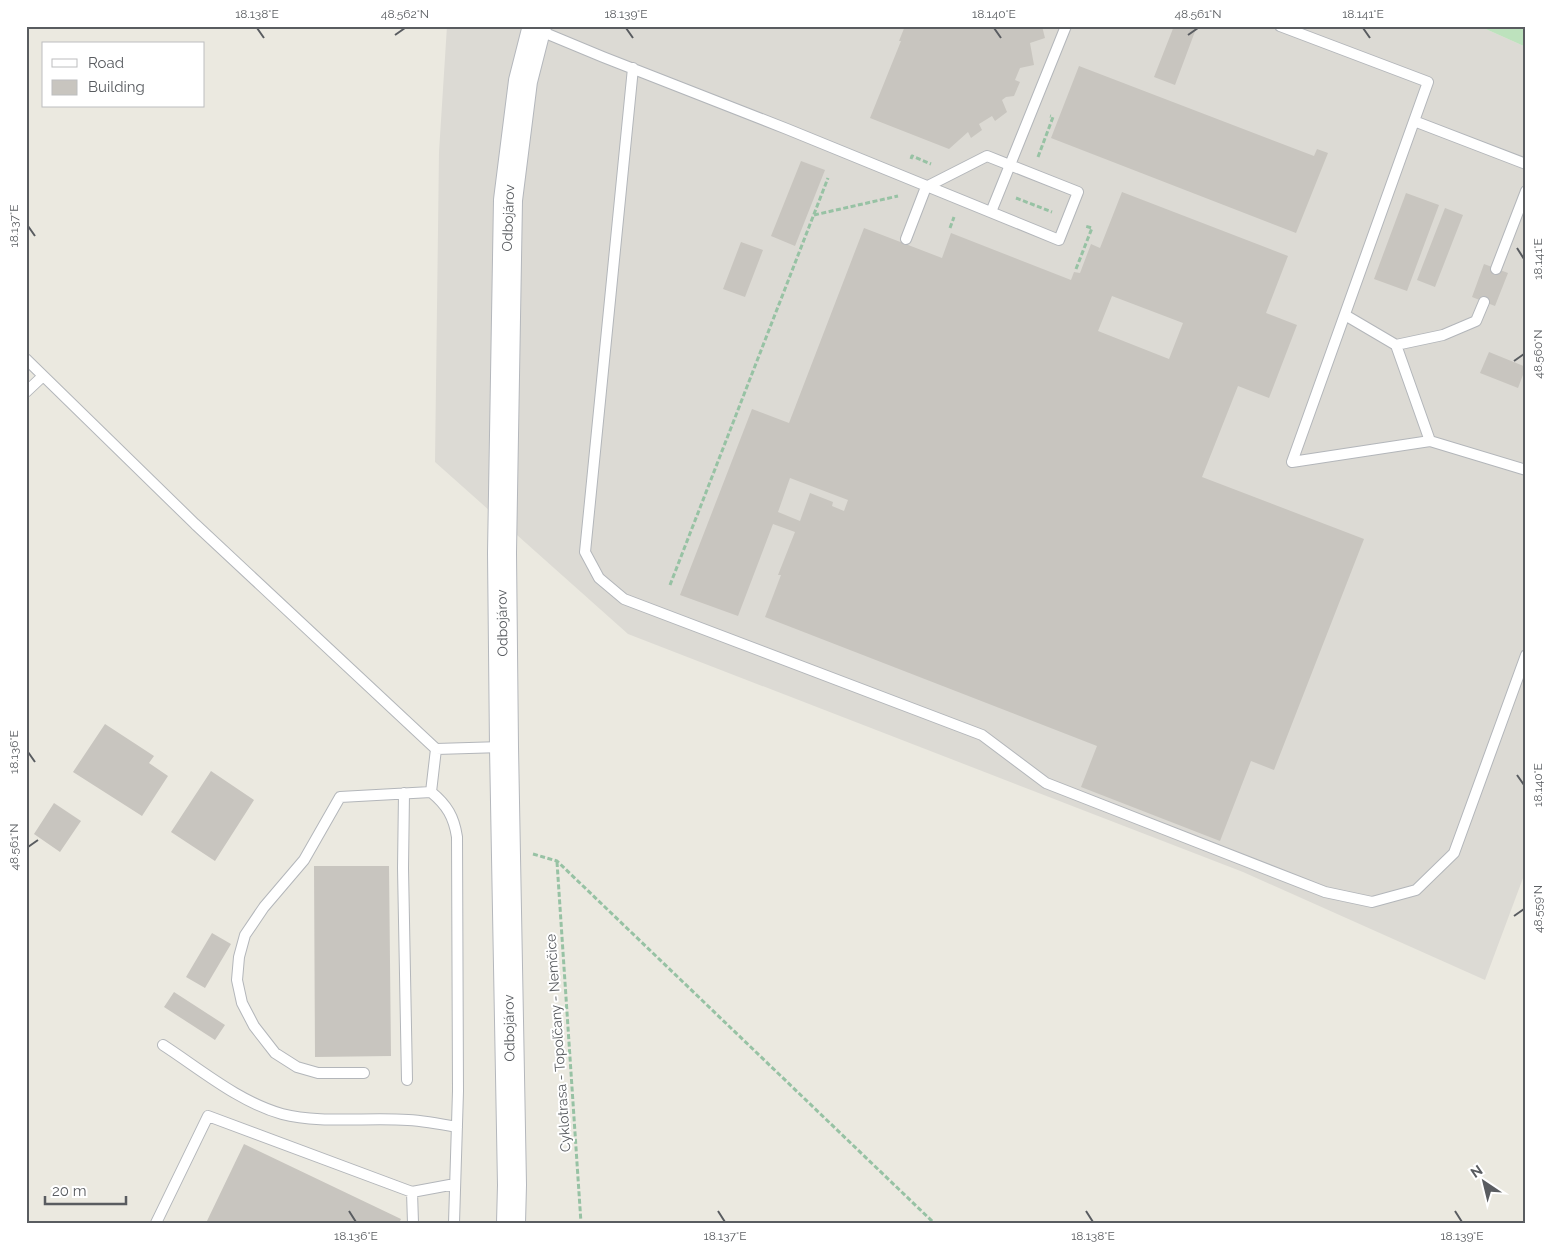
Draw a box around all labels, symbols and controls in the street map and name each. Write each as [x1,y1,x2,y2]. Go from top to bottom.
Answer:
text: 18.138°E [235,7,279,21]
text: 48.562°N [381,7,429,21]
text: 18.139°E [604,7,648,21]
text: 18.140°E [972,7,1016,21]
text: 48.561°N [1174,7,1222,21]
text: 18.141°E [1342,7,1384,21]
legend [42,42,205,108]
text: Road [88,54,124,72]
text: Building [88,78,145,96]
street label: Odbojárov [499,184,517,252]
text: 18.137°E [7,205,21,247]
text: 18.141°E [1531,238,1545,280]
text: 48.560°N [1531,329,1545,379]
street label: Odbojárov [493,589,511,657]
text: 18.136°E [7,730,21,774]
text: 18.140°E [1531,763,1545,807]
text: 48.561°N [7,823,21,871]
text: 48.559°N [1531,885,1545,933]
street label: Cyklotrasa - Topoľčany - Nemčice [542,933,574,1153]
street label: Odbojárov [500,994,518,1062]
north arrow [1460,1156,1510,1206]
text: N [1468,1162,1486,1181]
scale bar [45,1174,126,1206]
text: 20 m [52,1182,87,1200]
text: 18.136°E [334,1229,378,1243]
text: 18.137°E [704,1229,746,1243]
text: 18.138°E [1071,1229,1115,1243]
text: 18.139°E [1440,1229,1484,1243]

